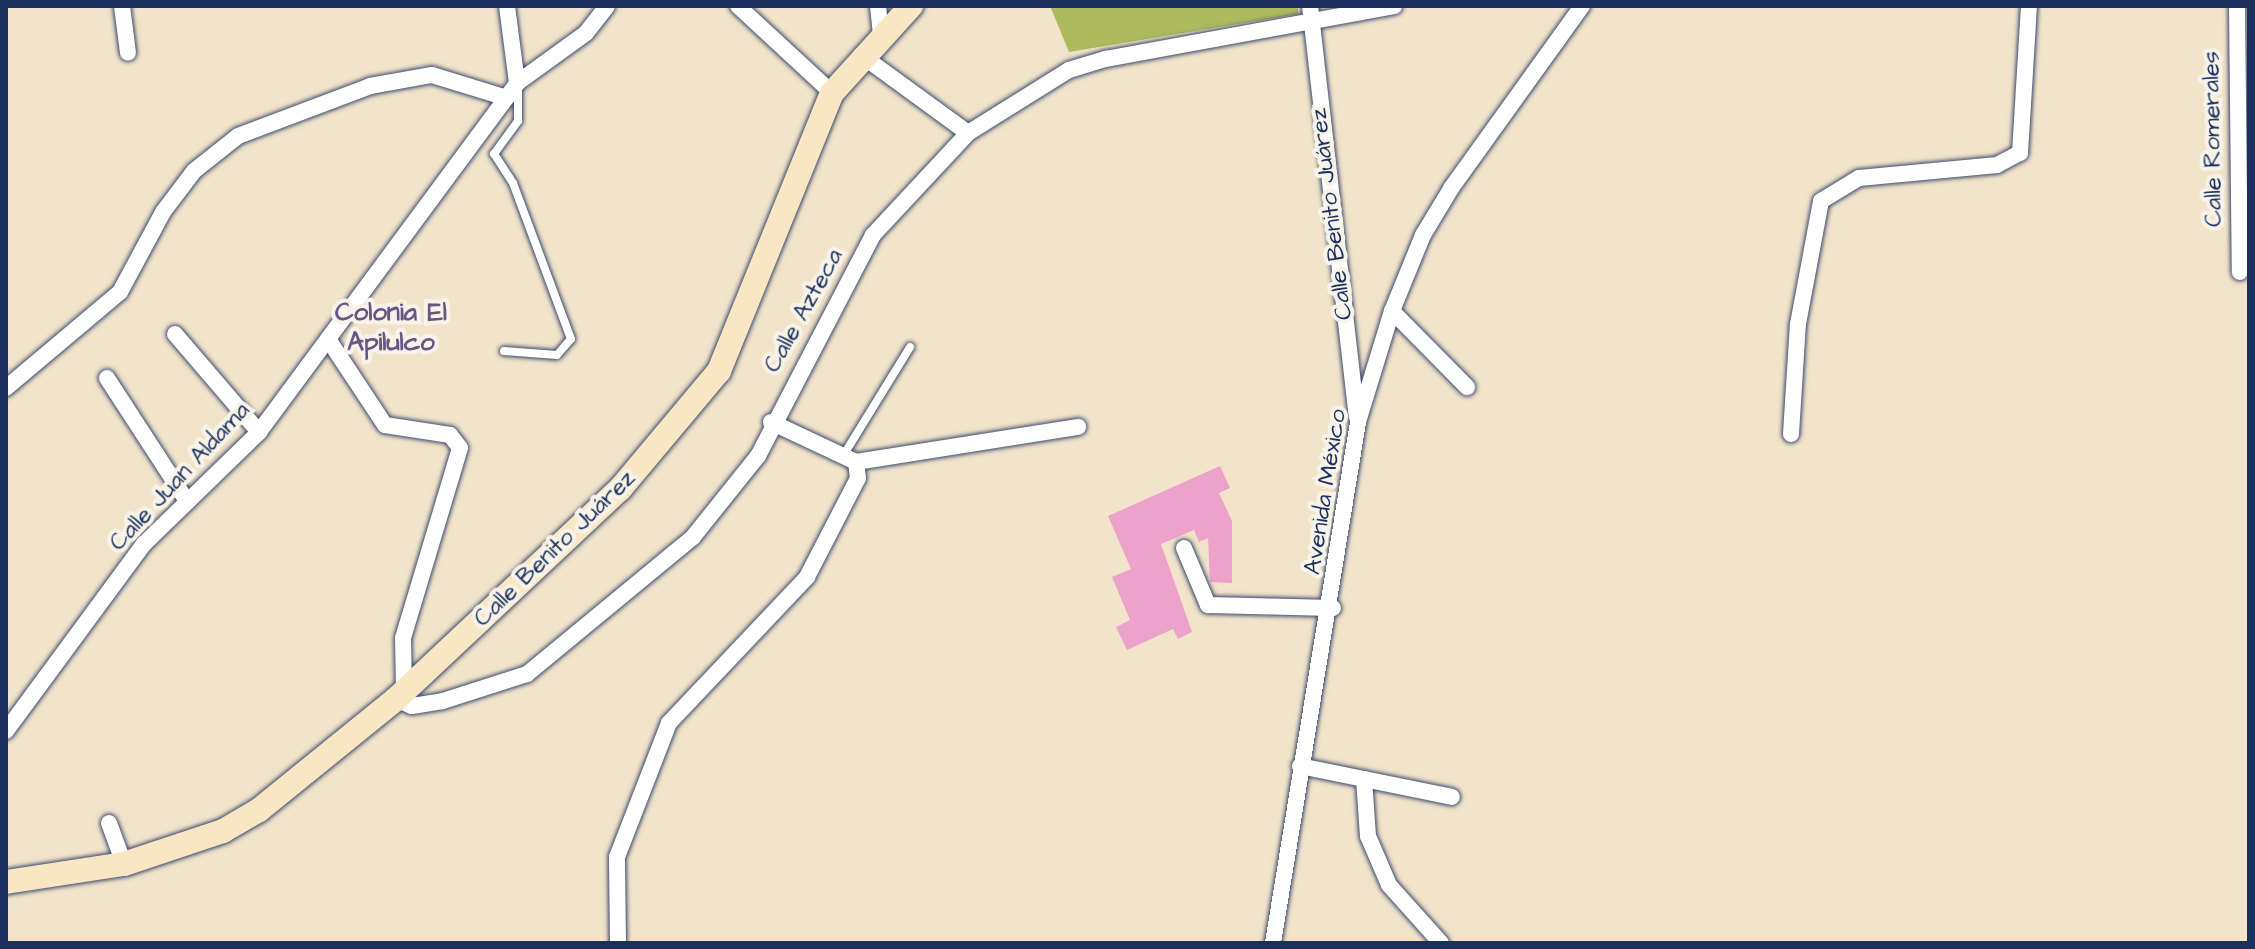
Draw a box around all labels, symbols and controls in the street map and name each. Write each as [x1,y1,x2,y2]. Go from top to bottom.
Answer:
street label: Calle Romerales [2197,51,2229,227]
street label: Calle Benito Juárez [1305,107,1359,321]
street label: Calle Azteca [758,244,850,378]
district label: Colonia El Apilulco [335,297,447,358]
street label: Calle Juan Aldama [104,397,256,557]
street label: Avenida México [1299,407,1353,577]
street label: Calle Benito Juárez [468,465,642,633]

